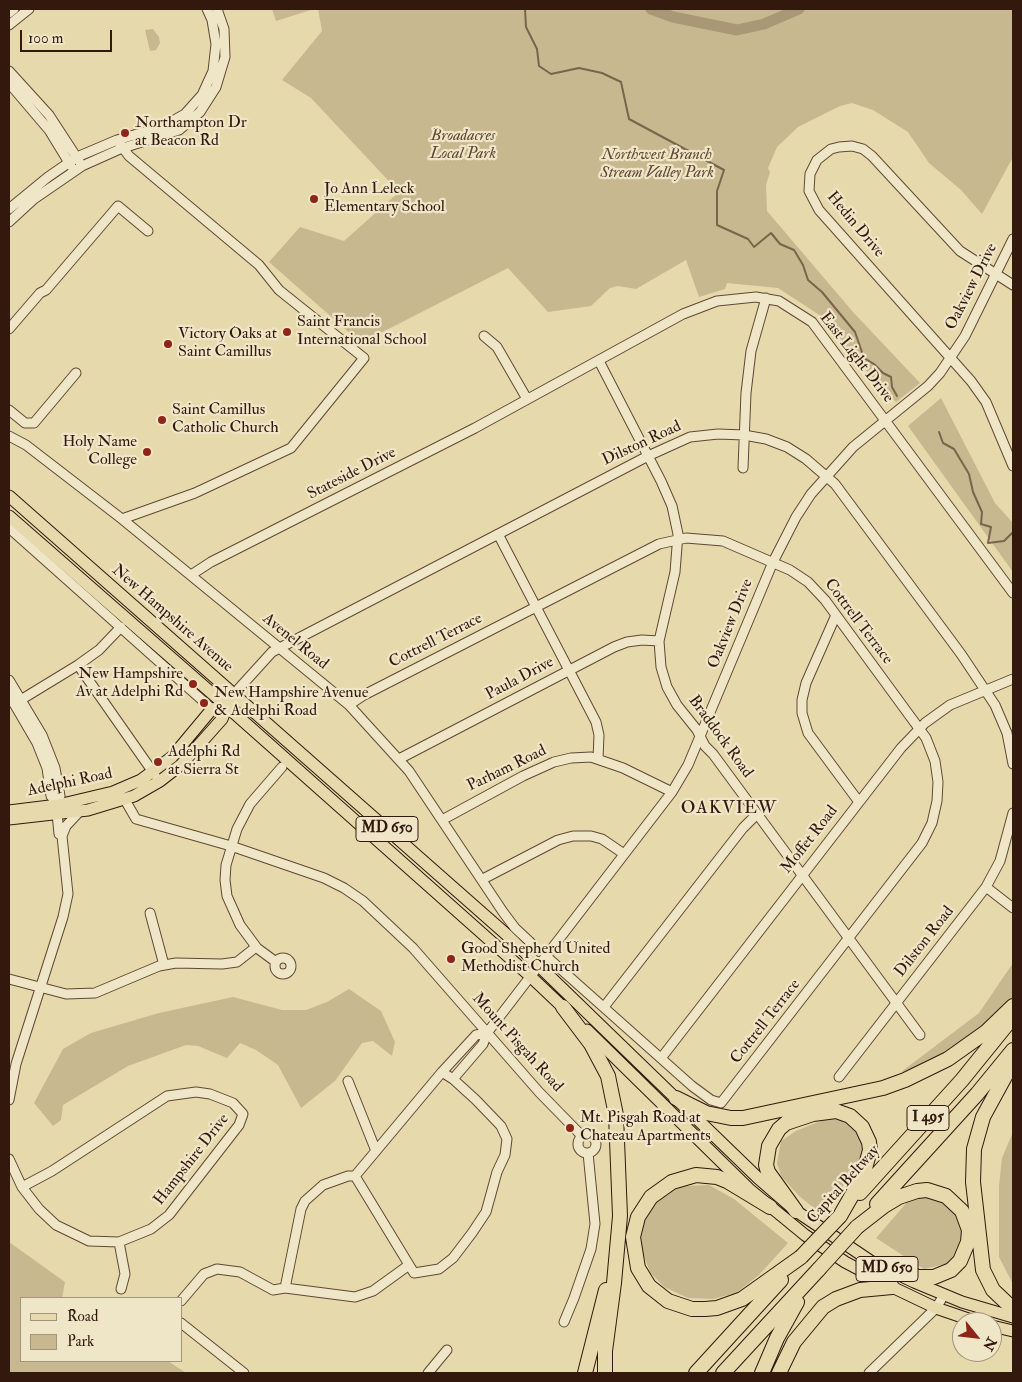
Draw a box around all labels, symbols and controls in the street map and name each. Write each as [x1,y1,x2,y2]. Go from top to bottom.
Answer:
scale bar [22,20,115,52]
text: 100 m [28,29,63,48]
place label: Northampton Dr at Beacon Rd [135,114,247,152]
marker: Northampton Dr at Beacon Rd [119,127,131,139]
park label: Broadacres Local Park [430,127,496,165]
park label: Northwest Branch Stream Valley Park [600,146,714,184]
place label: Jo Ann Leleck Elementary School [324,180,445,218]
street label: Hedin Drive [822,188,888,262]
marker: Jo Ann Leleck Elementary School [308,193,320,205]
street label: Oakview Drive [942,240,1002,334]
street label: East Light Drive [815,309,897,407]
place label: Saint Francis International School [297,313,427,351]
place label: Victory Oaks at Saint Camillus [178,325,277,363]
marker: Saint Francis International School [281,326,293,338]
marker: Victory Oaks at Saint Camillus [162,338,174,350]
place label: Saint Camillus Catholic Church [172,401,279,439]
marker: Saint Camillus Catholic Church [156,414,168,426]
street label: Dilston Road [600,417,684,471]
place label: Holy Name College [62,433,137,471]
street label: Stateside Drive [305,443,399,505]
marker: Holy Name College [141,446,153,458]
street label: New Hampshire Avenue [107,561,237,677]
street label: Cottrell Terrace [820,575,896,669]
street label: Oakview Drive [704,576,758,672]
street label: Cottrell Terrace [386,609,486,673]
street label: Avenel Road [258,610,332,674]
street label: Paula Drive [483,653,557,705]
place label: New Hampshire Av at Adelphi Rd [76,665,183,703]
marker: New Hampshire Av at Adelphi Rd [187,678,199,690]
place label: New Hampshire Avenue & Adelphi Road [214,684,368,722]
street label: Braddock Road [684,692,756,782]
marker: New Hampshire Avenue & Adelphi Road [198,697,210,709]
street label: Parham Road [464,742,550,796]
place label: Adelphi Rd at Sierra St [168,743,240,781]
marker: Adelphi Rd at Sierra St [152,756,164,768]
street label: Adelphi Road [26,765,114,801]
district label: OAKVIEW [680,798,778,820]
street label: Moffet Road [778,802,842,878]
road number: MD 650 [356,816,418,842]
street label: Dilston Road [891,903,959,981]
place label: Good Shepherd United Methodist Church [461,940,610,978]
marker: Good Shepherd United Methodist Church [445,953,457,965]
street label: Cottrell Terrace [727,976,805,1068]
street label: Mount Pisgah Road [468,990,566,1096]
road number: I 495 [907,1106,949,1130]
place label: Mt. Pisgah Road at Chateau Apartments [580,1109,711,1147]
street label: Hampshire Drive [150,1110,234,1210]
marker: Mt. Pisgah Road at Chateau Apartments [564,1122,576,1134]
street label: Capital Beltway [804,1142,884,1228]
road number: MD 650 [856,1256,918,1282]
legend [20,1297,182,1362]
text: Road [67,1307,98,1326]
north arrow [952,1312,1002,1362]
text: Park [67,1332,94,1351]
text: N [979,1334,1000,1354]

